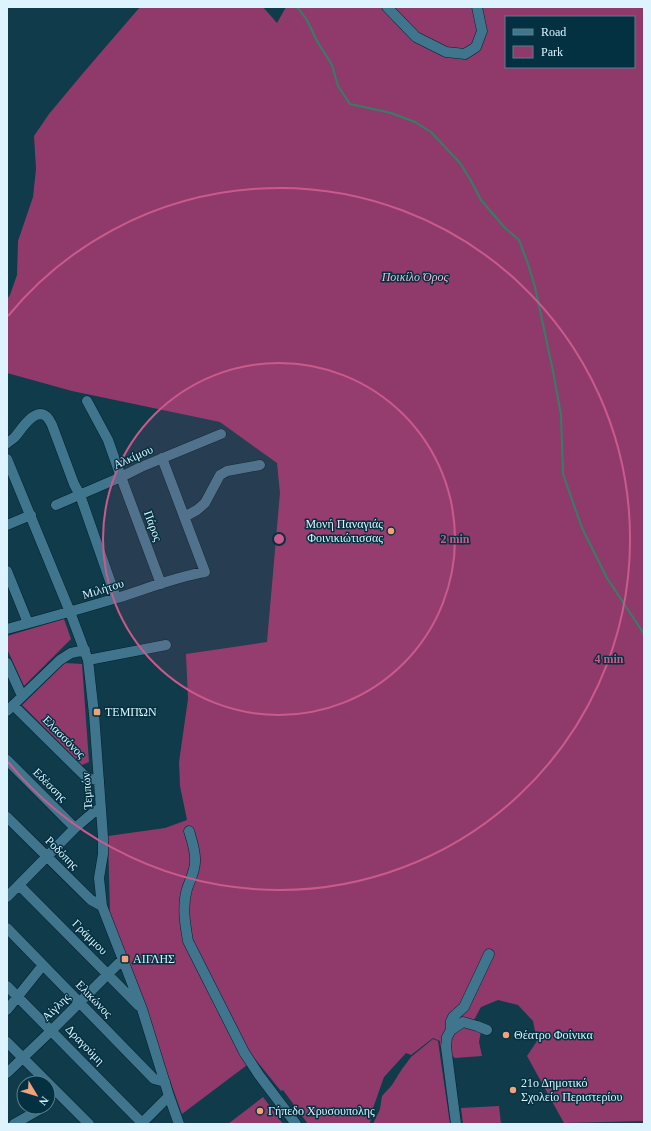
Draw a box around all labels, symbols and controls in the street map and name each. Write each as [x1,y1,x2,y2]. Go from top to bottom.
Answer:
legend [505,16,635,68]
text: Road [541,25,566,39]
text: Park [541,45,563,59]
park label: Ποικίλο Όρος [381,270,448,284]
street label: Αλκίμου [111,442,155,472]
street label: Πάρος [141,509,165,544]
place label: Μονή Παναγιάς Φοινικιώτισσας [305,517,383,545]
marker: Μονή Παναγιάς Φοινικιώτισσας [386,526,396,536]
centre of rings [272,532,286,546]
text: 2 min [440,532,470,546]
street label: Μιλήτου [81,576,125,602]
text: 4 min [594,652,624,666]
place label: ΤΕΜΠΏΝ [105,705,157,719]
marker: ΤΕΜΠΏΝ [92,707,102,717]
street label: Ελασσόνος [40,713,88,761]
street label: Εδέσσης [30,765,70,805]
street label: Τεμπών [79,771,95,810]
street label: Ροδόπης [42,833,82,873]
street label: Γράμμου [69,916,111,958]
place label: ΑΙΓΛΗΣ [133,952,175,966]
marker: ΑΙΓΛΗΣ [120,954,130,964]
street label: Ελικώνος [73,978,115,1021]
street label: Αίγλης [39,990,73,1024]
street label: Δραγούμη [63,1022,107,1068]
place label: Θέατρο Φοίνικα [514,1028,593,1042]
marker: Θέατρο Φοίνικα [501,1030,511,1040]
north arrow [16,1075,56,1115]
place label: 21ο Δημοτικό Σχολείο Περιστερίου [521,1076,623,1104]
marker: 21ο Δημοτικό Σχολείο Περιστερίου [508,1085,518,1095]
text: N [37,1094,51,1108]
place label: Γήπεδο Χρυσουπολης [268,1104,375,1118]
marker: Γήπεδο Χρυσουπολης [255,1106,265,1116]

